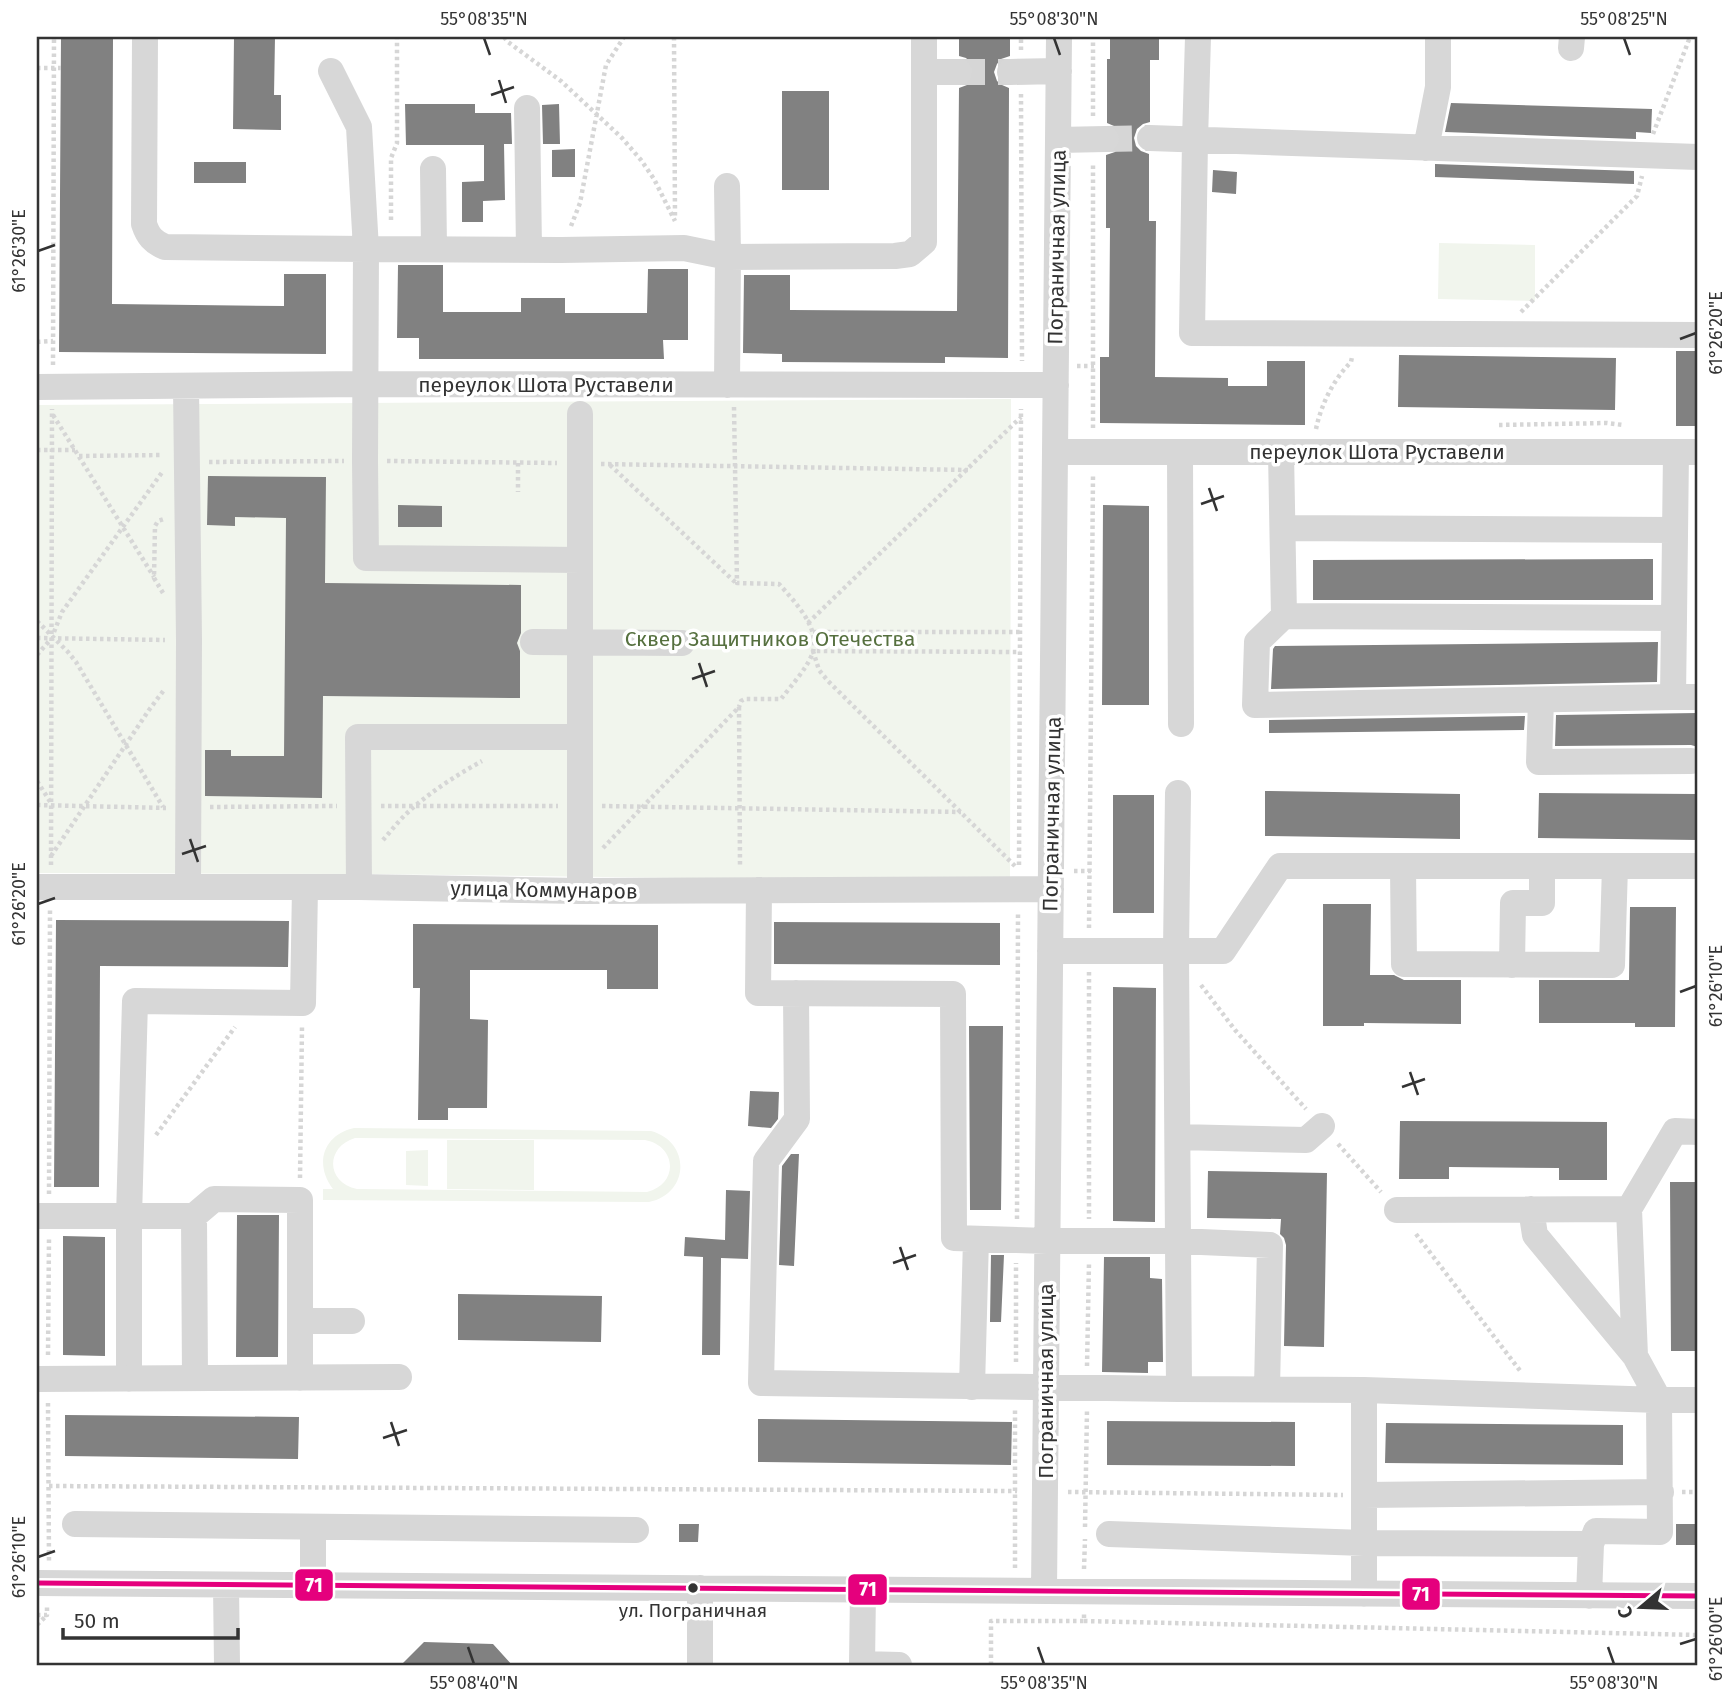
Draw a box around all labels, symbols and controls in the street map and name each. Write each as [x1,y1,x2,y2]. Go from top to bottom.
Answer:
text: 55°08'35"N [440,8,528,30]
text: 55°08'30"N [1009,8,1099,30]
text: 55°08'25"N [1580,8,1668,30]
street label: Пограничная улица [1042,149,1072,345]
text: 61°26'30"E [8,209,30,293]
text: 61°26'20"E [1705,291,1727,375]
street label: переулок Шота Руставели [418,372,674,398]
street label: переулок Шота Руставели [1249,439,1505,465]
park label: Сквер Защитников Отечества [625,626,915,652]
street label: Пограничная улица [1037,716,1067,912]
text: 61°26'20"E [8,862,30,946]
street label: улица Коммунаров [450,875,638,905]
text: 61°26'10"E [1705,945,1727,1027]
street label: Пограничная улица [1033,1283,1059,1479]
text: 61°26'10"E [8,1516,30,1598]
line badge: 71 [294,1568,334,1602]
north arrow [1606,1572,1676,1642]
line badge: 71 [847,1573,888,1606]
text: 71 [305,1574,323,1597]
line badge: 71 [1401,1577,1441,1611]
text: 71 [859,1578,877,1601]
marker: ул. Пограничная [686,1581,700,1595]
text: 71 [1412,1583,1430,1606]
scale bar [63,1597,238,1641]
text: 61°26'00"E [1705,1597,1727,1681]
place label: ул. Пограничная [619,1599,767,1622]
text: С [1613,1603,1638,1621]
text: 50 m [74,1608,120,1634]
text: 55°08'40"N [429,1672,519,1694]
text: 55°08'35"N [1000,1672,1088,1694]
text: 55°08'30"N [1569,1672,1659,1694]

